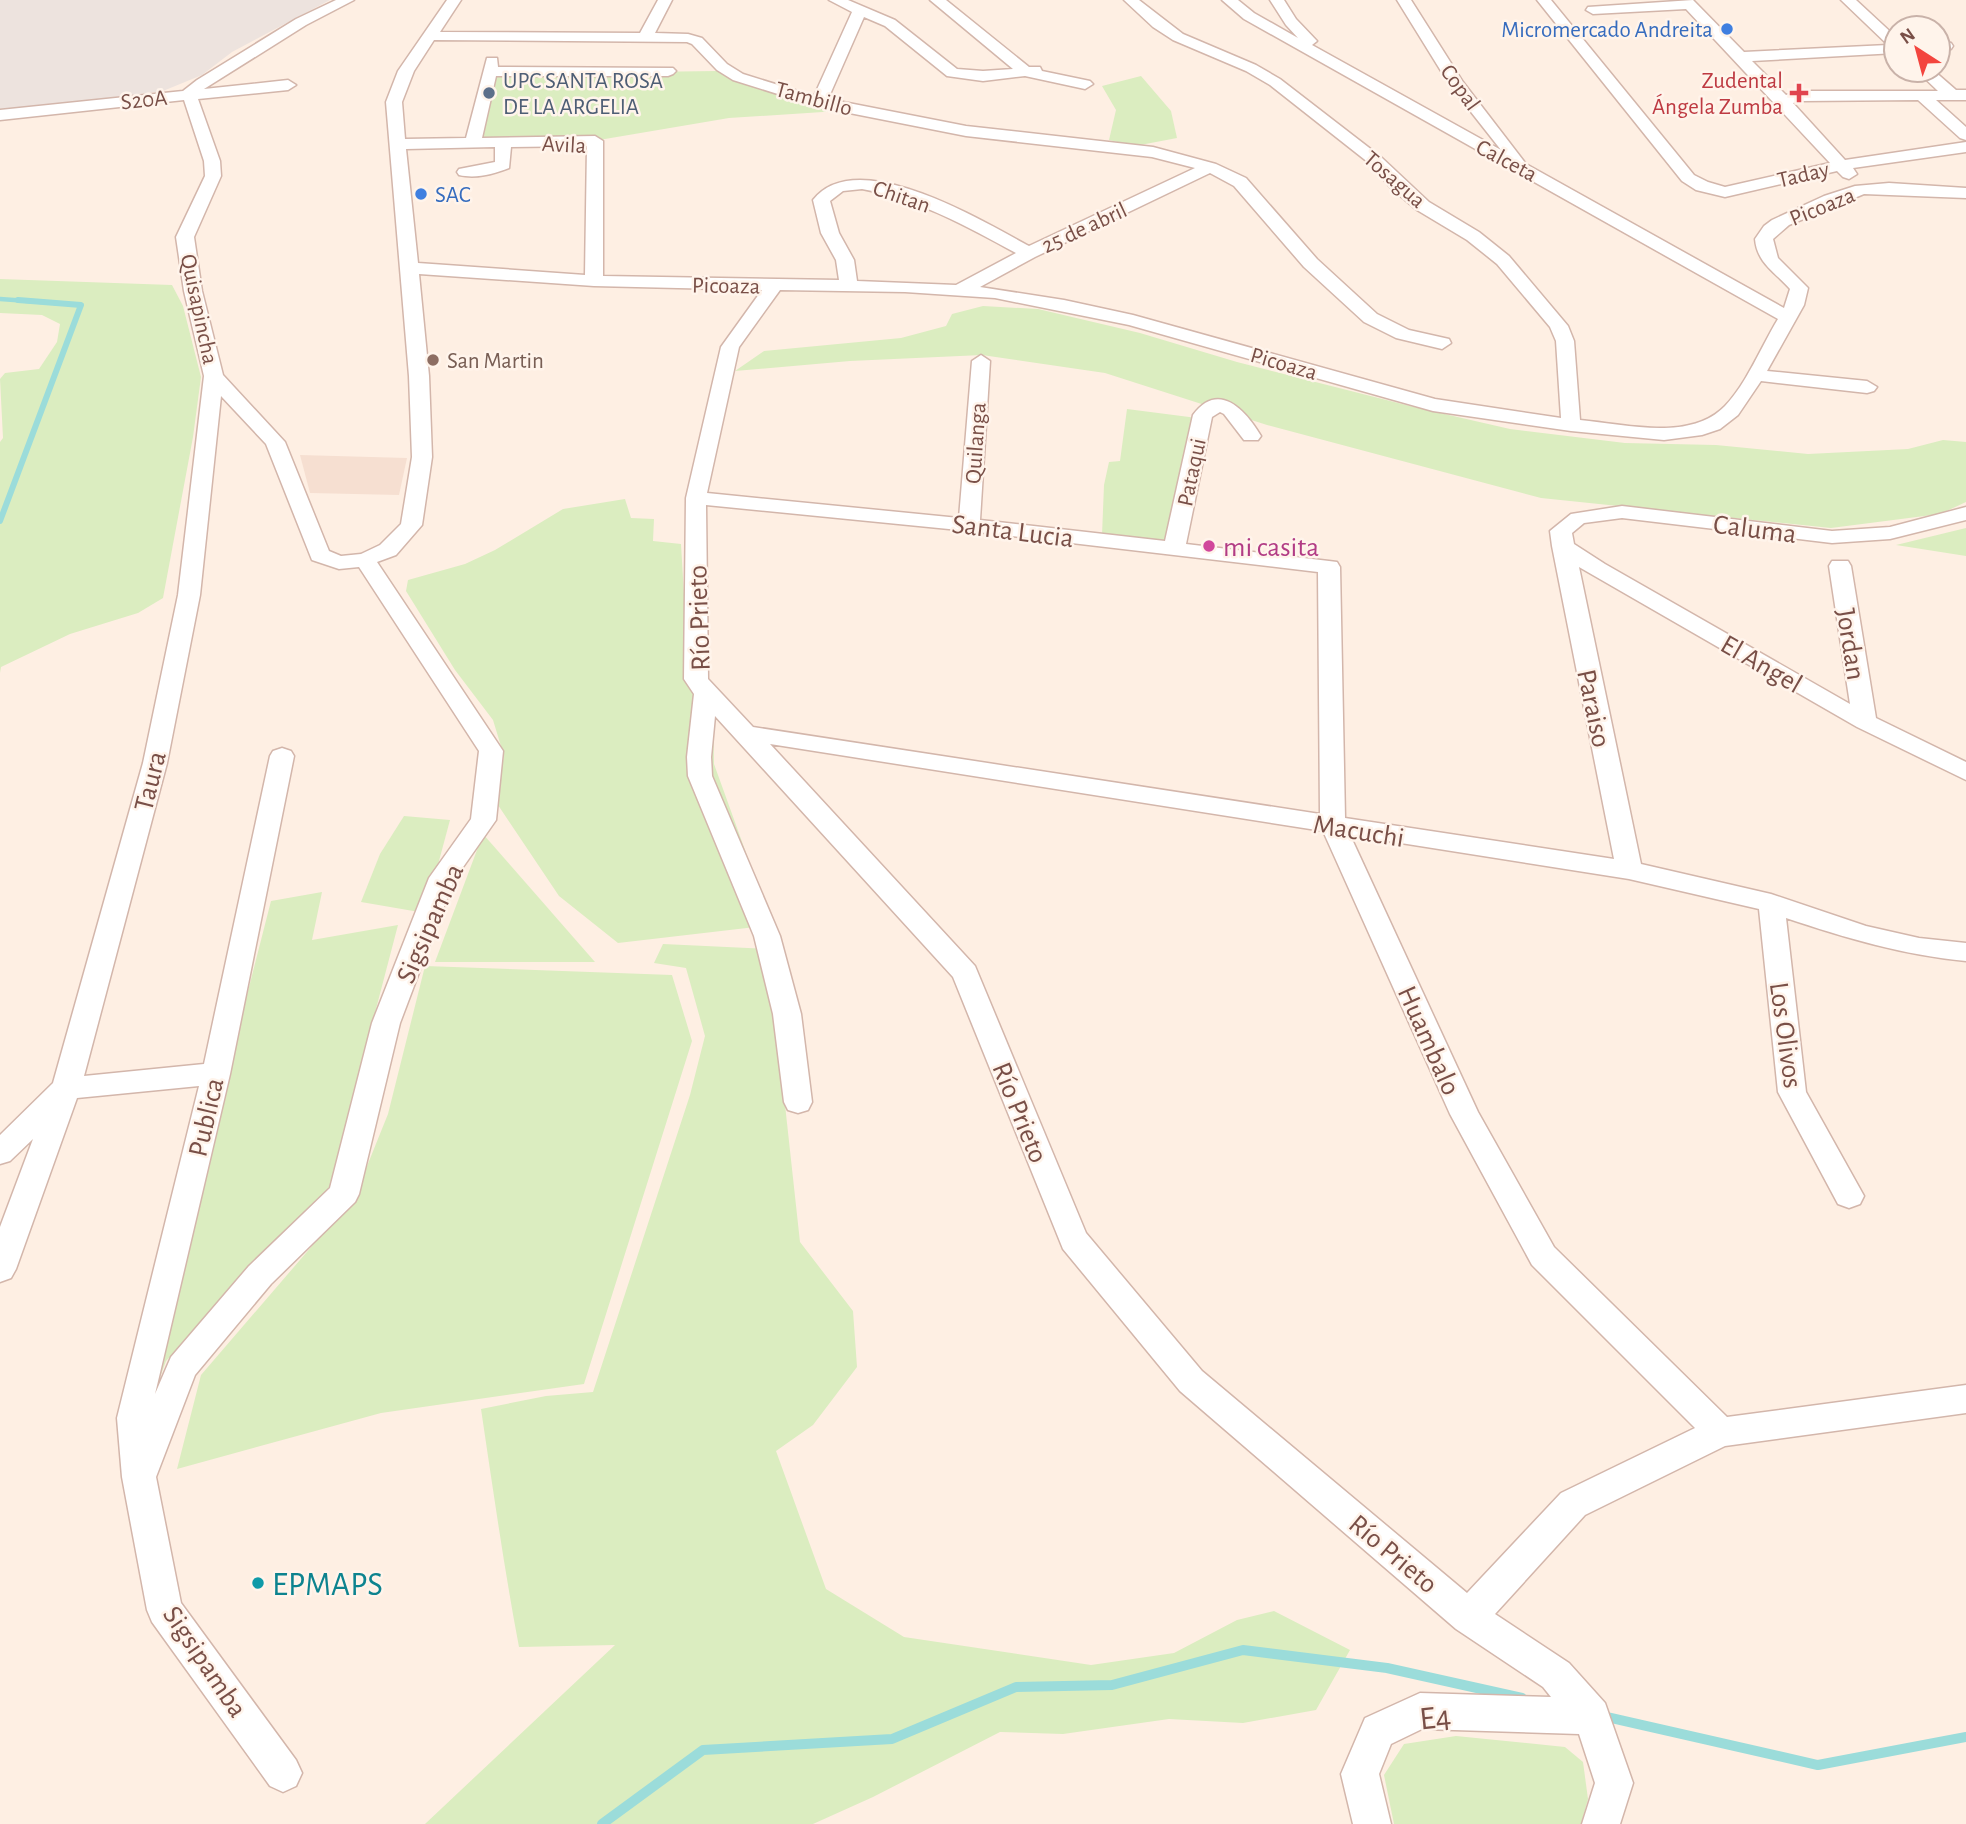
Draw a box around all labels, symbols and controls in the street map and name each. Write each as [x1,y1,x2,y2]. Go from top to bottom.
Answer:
north arrow [1882,14,1952,84]
place label: Micromercado Andreita [1501,19,1713,42]
marker: Micromercado Andreita [1719,21,1735,37]
text: N [1897,25,1919,48]
street label: Copal [1436,61,1484,115]
place label: UPC SANTA ROSA DE LA ARGELIA [503,70,663,119]
place label: Zudental Ángela Zumba [1652,70,1783,119]
street label: Tambillo [773,78,855,121]
marker: Zudental Ángela Zumba [1789,83,1809,103]
marker: UPC SANTA ROSA DE LA ARGELIA [481,85,497,101]
street label: S20A [120,87,169,114]
street label: Avila [541,133,587,158]
street label: Calceta [1472,136,1541,187]
street label: Tosagua [1359,147,1429,213]
street label: Taday [1775,158,1832,193]
street label: Chitan [870,177,933,218]
place label: SAC [435,184,471,207]
street label: Picoaza [1787,184,1859,231]
marker: SAC [413,186,429,202]
street label: 25 de abril [1038,199,1131,258]
street label: Quisapincha [176,252,221,366]
street label: Picoaza [692,274,760,299]
street label: Picoaza [1248,344,1320,385]
place label: San Martin [447,350,544,373]
marker: San Martin [425,352,441,368]
street label: Quilanga [962,402,991,485]
street label: Pataqui [1174,436,1211,508]
street label: Santa Lucia [950,511,1075,553]
street label: Caluma [1711,511,1798,549]
place label: mi casita [1223,534,1319,562]
marker: mi casita [1201,538,1217,554]
street label: Río Prieto [684,565,716,671]
street label: Jordan [1831,606,1870,682]
street label: El Angel [1716,630,1806,699]
street label: Paraiso [1571,667,1615,750]
street label: Taura [130,749,172,814]
street label: Macuchi [1311,811,1406,853]
street label: Sigsipamba [392,860,470,988]
street label: Los Olivos [1764,980,1806,1090]
street label: Huambalo [1392,982,1465,1100]
street label: Río Prieto [986,1058,1052,1167]
street label: Publica [184,1075,230,1160]
street label: Río Prieto [1343,1510,1442,1599]
place label: EPMAPS [272,1569,383,1602]
marker: EPMAPS [250,1575,266,1591]
street label: Sigsipamba [157,1601,252,1723]
street label: E4 [1418,1700,1453,1737]

